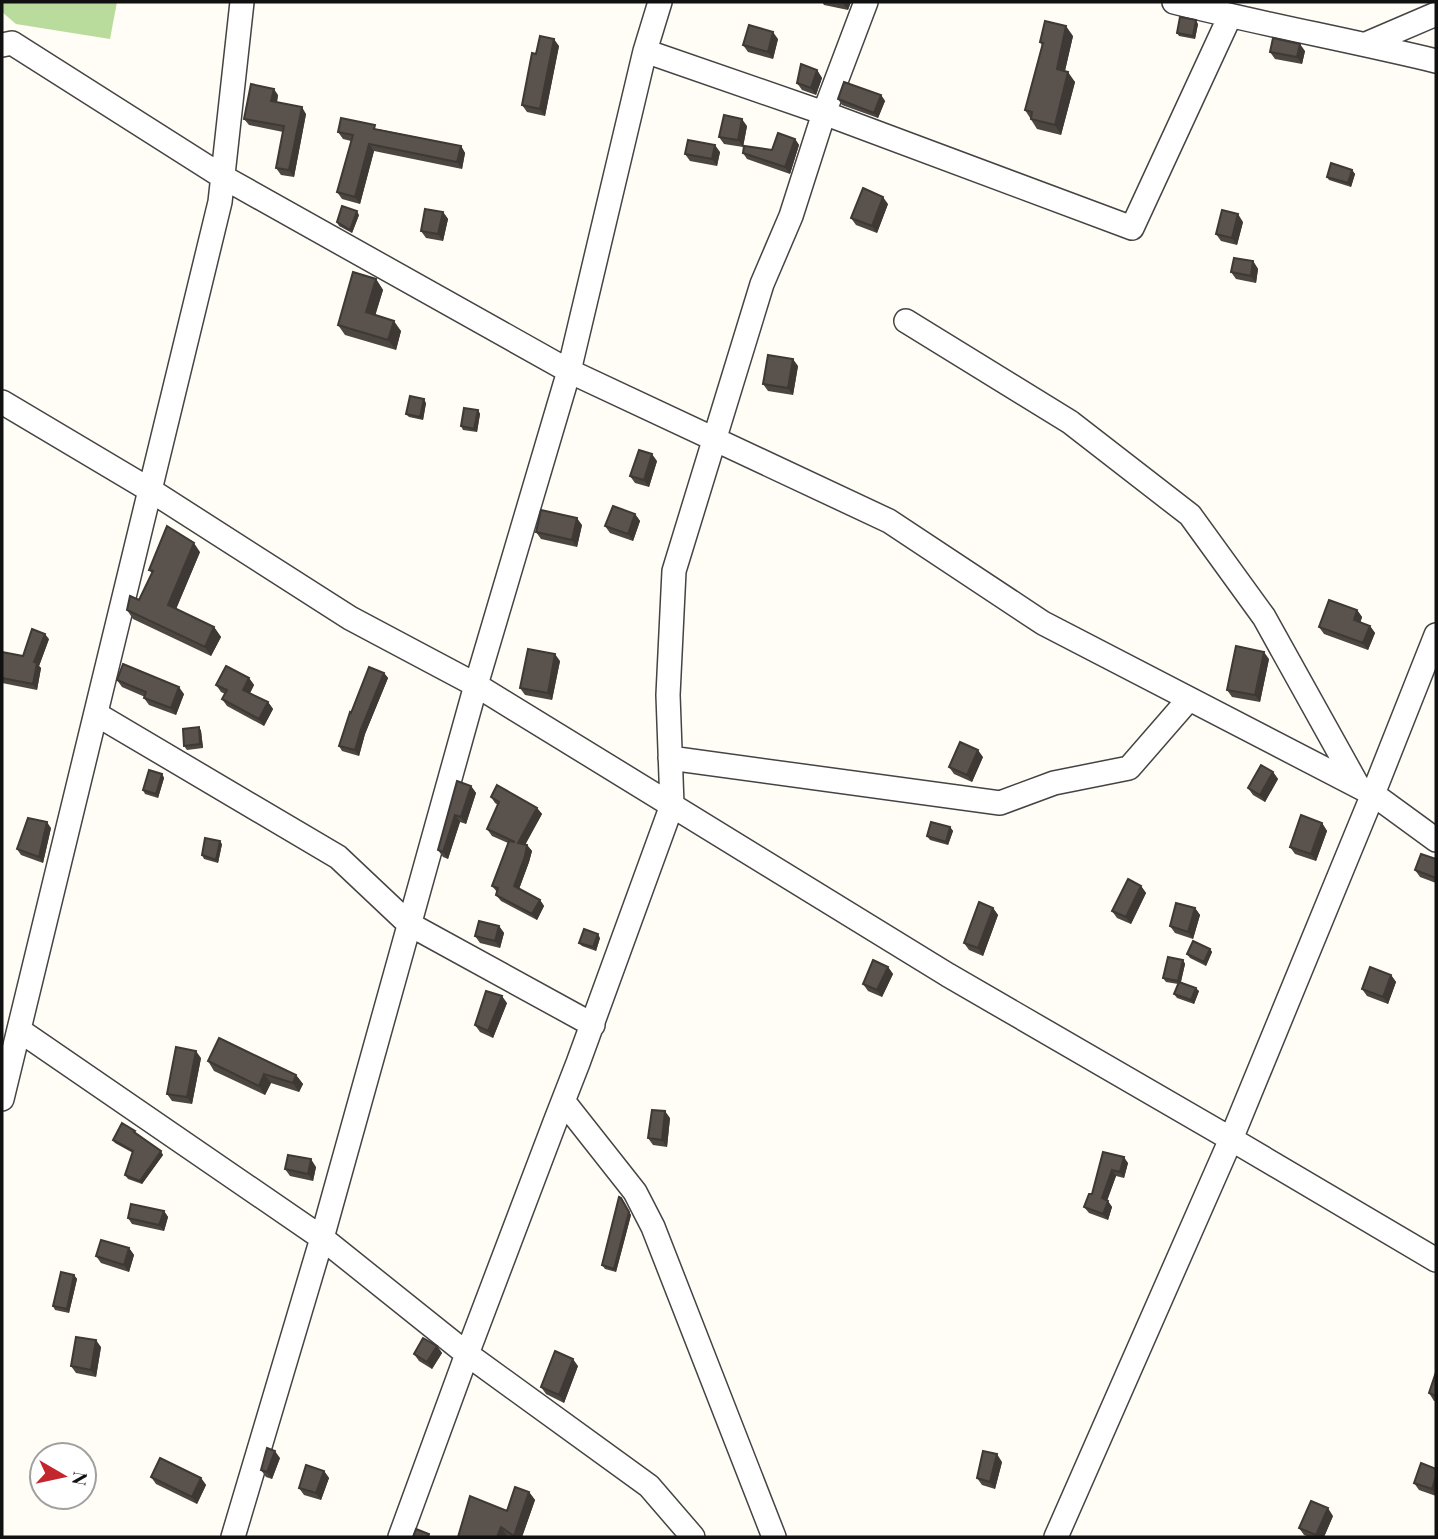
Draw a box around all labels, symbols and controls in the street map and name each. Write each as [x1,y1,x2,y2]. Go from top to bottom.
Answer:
north arrow [28,1441,98,1511]
text: N [67,1470,95,1488]

